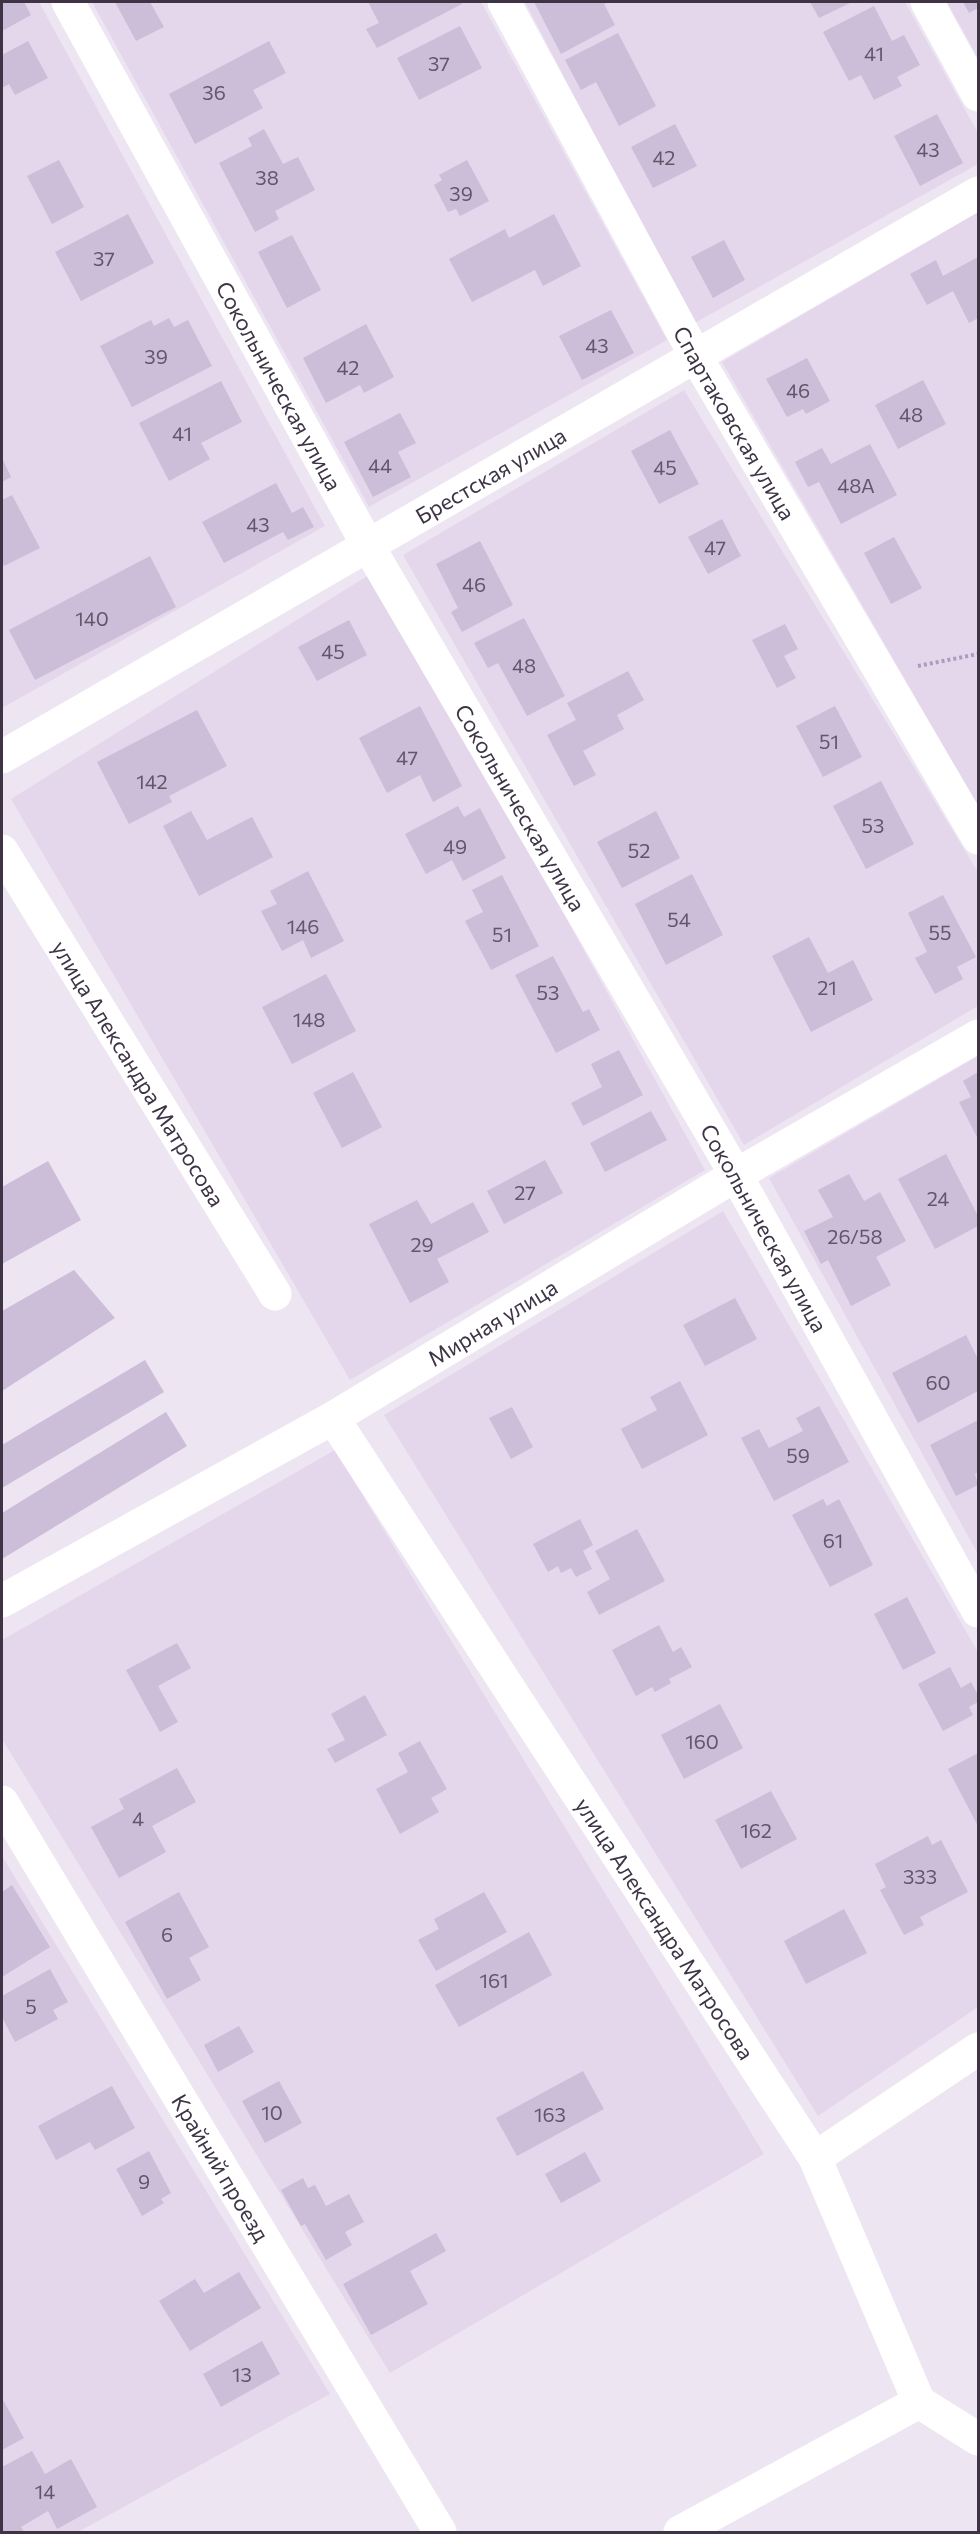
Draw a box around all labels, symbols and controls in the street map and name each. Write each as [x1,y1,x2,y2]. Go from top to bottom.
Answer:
house number: 41 [864,41,884,65]
house number: 37 [428,51,450,75]
house number: 36 [202,80,226,104]
house number: 43 [916,137,940,161]
house number: 42 [653,145,675,169]
house number: 38 [255,165,279,189]
house number: 39 [449,181,473,205]
house number: 37 [93,246,115,270]
street label: Сокольническая улица [211,276,348,495]
street label: Спартаковская улица [668,321,802,524]
house number: 43 [585,333,609,357]
house number: 39 [144,344,168,368]
house number: 42 [337,355,359,379]
house number: 46 [786,378,810,402]
house number: 48 [899,402,923,426]
house number: 41 [172,421,192,445]
street label: Брестская улица [410,421,570,529]
house number: 44 [368,453,392,477]
house number: 45 [653,455,677,479]
house number: 48А [837,473,875,497]
house number: 43 [246,512,270,536]
house number: 47 [704,535,726,559]
house number: 46 [462,572,486,596]
house number: 140 [75,606,109,630]
house number: 45 [321,639,345,663]
house number: 48 [512,653,536,677]
street label: Сокольническая улица [450,699,592,916]
house number: 51 [819,729,839,753]
house number: 47 [396,745,418,769]
house number: 142 [136,769,168,793]
house number: 53 [862,813,884,837]
house number: 49 [443,834,467,858]
house number: 52 [628,838,650,862]
house number: 54 [667,907,691,931]
house number: 146 [287,914,319,938]
house number: 55 [929,920,951,944]
house number: 51 [492,922,512,946]
street label: улица Александра Матросова [47,935,231,1211]
house number: 21 [817,975,837,999]
house number: 53 [537,980,559,1004]
house number: 148 [293,1007,325,1031]
street label: Сокольническая улица [695,1119,834,1337]
house number: 27 [514,1180,536,1204]
house number: 24 [927,1186,949,1210]
house number: 26/58 [827,1224,883,1248]
house number: 29 [410,1232,434,1256]
street label: Мирная улица [422,1273,562,1371]
house number: 60 [925,1370,951,1394]
house number: 59 [786,1443,810,1467]
house number: 61 [823,1528,843,1552]
house number: 160 [685,1729,719,1753]
street label: улица Александра Матросова [570,1792,761,2064]
house number: 4 [132,1806,144,1830]
house number: 162 [740,1818,772,1842]
house number: 333 [903,1864,937,1888]
house number: 6 [161,1922,173,1946]
house number: 161 [479,1968,509,1992]
house number: 5 [25,1994,37,2018]
street label: Крайний проезд [167,2089,276,2246]
house number: 10 [261,2100,283,2124]
house number: 163 [534,2102,566,2126]
house number: 9 [138,2169,150,2193]
house number: 13 [232,2362,252,2386]
house number: 14 [35,2479,55,2503]

